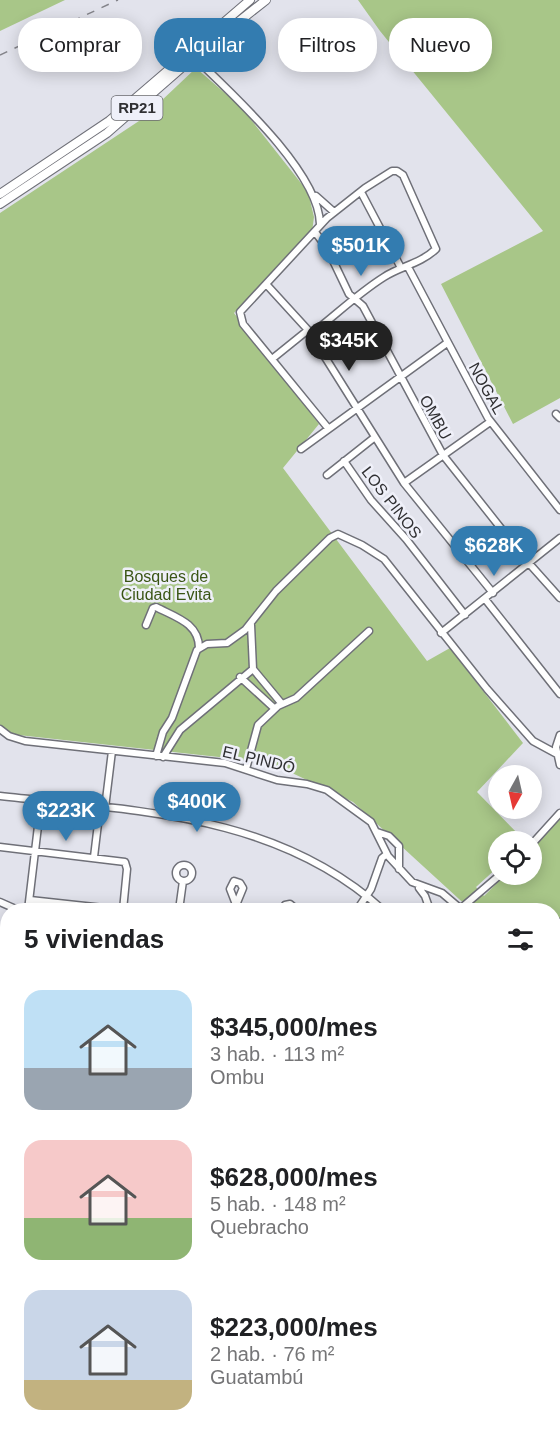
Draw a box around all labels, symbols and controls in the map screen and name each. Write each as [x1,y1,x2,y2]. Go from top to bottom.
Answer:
chip: Comprar [18,18,142,72]
chip: Alquilar [154,18,266,72]
chip: Filtros [278,18,377,72]
chip: Nuevo [389,18,492,72]
road number: RP21 [112,96,162,120]
pin: $501K [319,226,403,277]
text: $501K [332,234,390,256]
pin: $345K [307,321,391,372]
text: $345K [320,329,378,351]
street label: NOGAL [466,360,508,417]
street label: OMBU [416,392,455,442]
street label: LOS PINOS [358,463,425,542]
pin: $628K [452,526,536,577]
text: $628K [465,534,523,556]
park label: Bosques de Ciudad Evita [121,568,211,603]
street label: EL PINDÓ [221,742,297,776]
north arrow [488,765,542,819]
map controls [488,765,542,885]
pin: $400K [155,782,239,833]
text: $400K [168,790,226,812]
pin: $223K [24,791,108,842]
text: $223K [37,799,95,821]
button: locate [488,831,542,885]
icon: filters [504,923,537,956]
text: 5 viviendas [24,924,164,954]
text: $345,000/mes [210,1012,378,1042]
icon: home [72,1014,144,1086]
text: 3 hab. · 113 m² [210,1043,344,1065]
text: Ombu [210,1066,264,1088]
text: $628,000/mes [210,1162,378,1192]
icon: home [72,1164,144,1236]
text: 5 hab. · 148 m² [210,1193,346,1215]
text: Quebracho [210,1216,309,1238]
text: $223,000/mes [210,1312,378,1342]
icon: home [72,1314,144,1386]
text: 2 hab. · 76 m² [210,1343,335,1365]
text: Guatambú [210,1366,303,1388]

